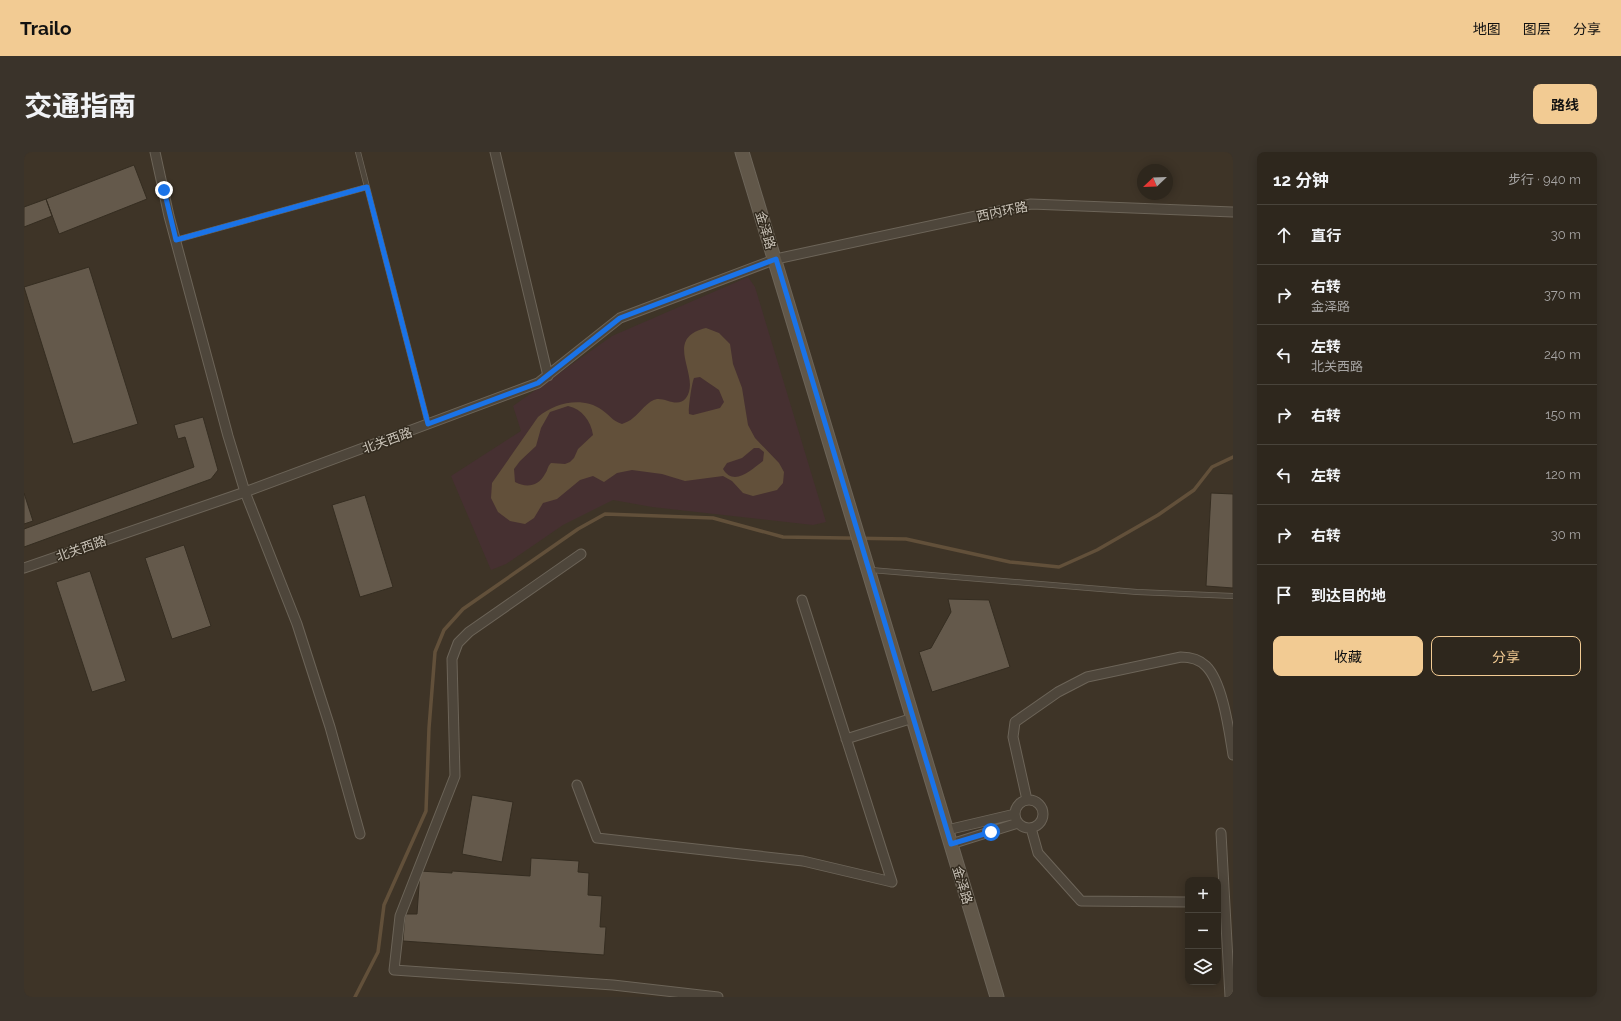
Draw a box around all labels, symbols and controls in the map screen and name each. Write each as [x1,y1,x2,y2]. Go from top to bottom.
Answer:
text: Trailo [20,17,71,39]
text: 地图 [1473,21,1501,37]
text: 图层 [1523,21,1551,37]
text: 分享 [1573,21,1601,37]
button: 路线 [1533,84,1597,124]
text: 交通指南 [24,90,136,123]
north arrow [1137,164,1173,200]
text: 12 分钟 [1273,170,1329,190]
text: 步行 · 940 m [1508,172,1581,187]
route end [155,181,173,199]
street label: 西内环路 [975,199,1029,224]
street label: 金泽路 [753,209,778,251]
icon: ahead [1273,224,1295,246]
text: 直行 [1311,227,1341,245]
text: 30 m [1551,227,1581,242]
text: 右转 [1311,278,1341,296]
icon: right [1273,284,1295,306]
text: 370 m [1544,287,1581,302]
text: 金泽路 [1311,299,1350,314]
text: 左转 [1311,338,1341,356]
icon: left [1273,344,1295,366]
text: 240 m [1544,347,1581,362]
text: 北关西路 [1311,359,1363,374]
icon: right [1273,404,1295,426]
text: 右转 [1311,407,1341,425]
text: 150 m [1545,407,1581,422]
street label: 北关西路 [360,425,414,456]
icon: left [1273,464,1295,486]
text: 左转 [1311,467,1341,485]
text: 120 m [1545,467,1581,482]
icon: right [1273,524,1295,546]
text: 右转 [1311,527,1341,545]
text: 30 m [1551,527,1581,542]
street label: 北关西路 [54,533,108,564]
icon: arrive [1273,584,1295,606]
text: 到达目的地 [1311,587,1386,605]
button: 收藏 [1273,636,1423,676]
button: 分享 [1431,636,1581,676]
route start [982,823,1000,841]
street label: 金泽路 [950,864,975,906]
map controls [1185,877,1221,985]
button: + [1185,877,1221,913]
button: − [1185,913,1221,949]
button: layers [1185,949,1221,985]

